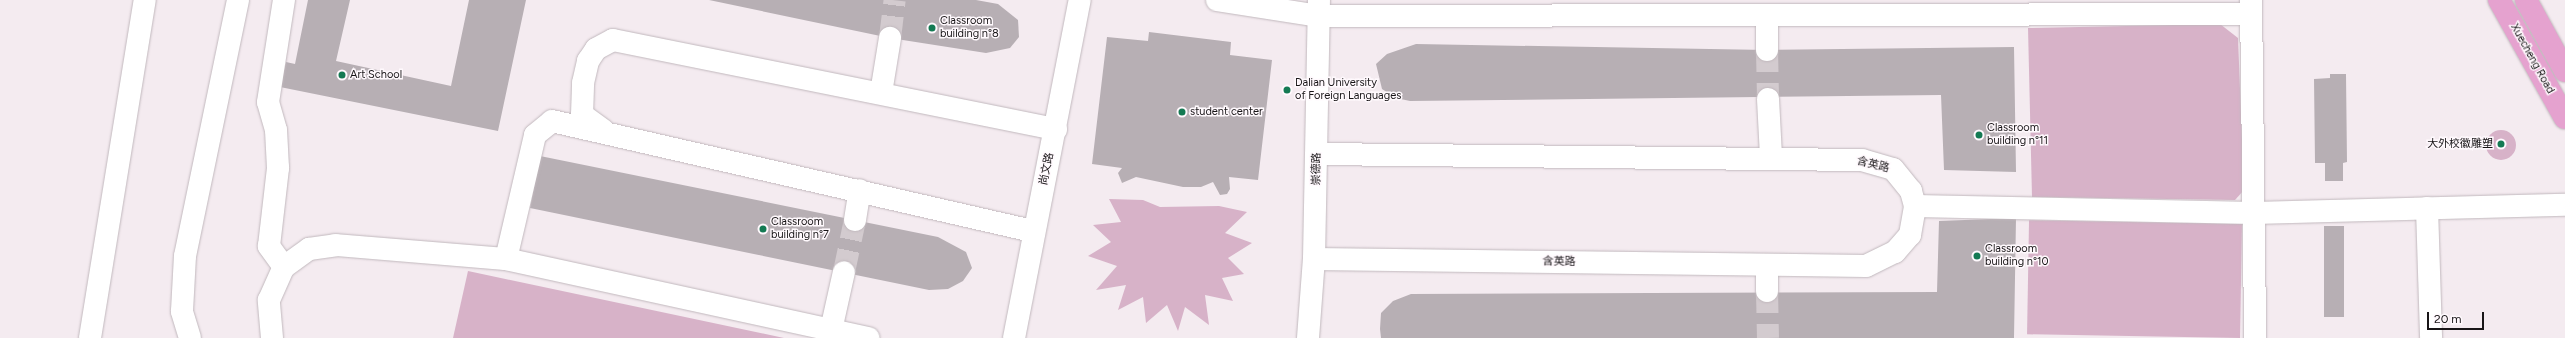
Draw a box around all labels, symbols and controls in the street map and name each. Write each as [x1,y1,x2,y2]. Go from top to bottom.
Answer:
place label: Classroom building n°8 [940,15,999,41]
street label: Xuecheng Road [2507,22,2557,96]
marker: Classroom building n°8 [927,23,937,33]
place label: Art School [350,68,402,82]
marker: Art School [337,70,347,80]
place label: Dalian University of Foreign Languages [1295,77,1401,103]
marker: Dalian University of Foreign Languages [1282,85,1292,95]
place label: student center [1190,105,1263,119]
marker: student center [1177,107,1187,117]
place label: Classroom building n°11 [1987,122,2048,148]
marker: Classroom building n°11 [1974,130,1984,140]
place label: 大外校徽雕塑 [2427,137,2493,151]
marker: 大外校徽雕塑 [2496,139,2506,149]
street label: 尚文路 [1037,151,1057,187]
street label: 崇德路 [1310,152,1324,186]
street label: 含英路 [1855,155,1891,175]
place label: Classroom building n°7 [771,216,829,242]
marker: Classroom building n°7 [758,224,768,234]
place label: Classroom building n°10 [1985,243,2049,269]
marker: Classroom building n°10 [1972,251,1982,261]
street label: 含英路 [1542,255,1576,269]
scale bar [2429,304,2486,330]
text: 20 m [2434,312,2462,326]

